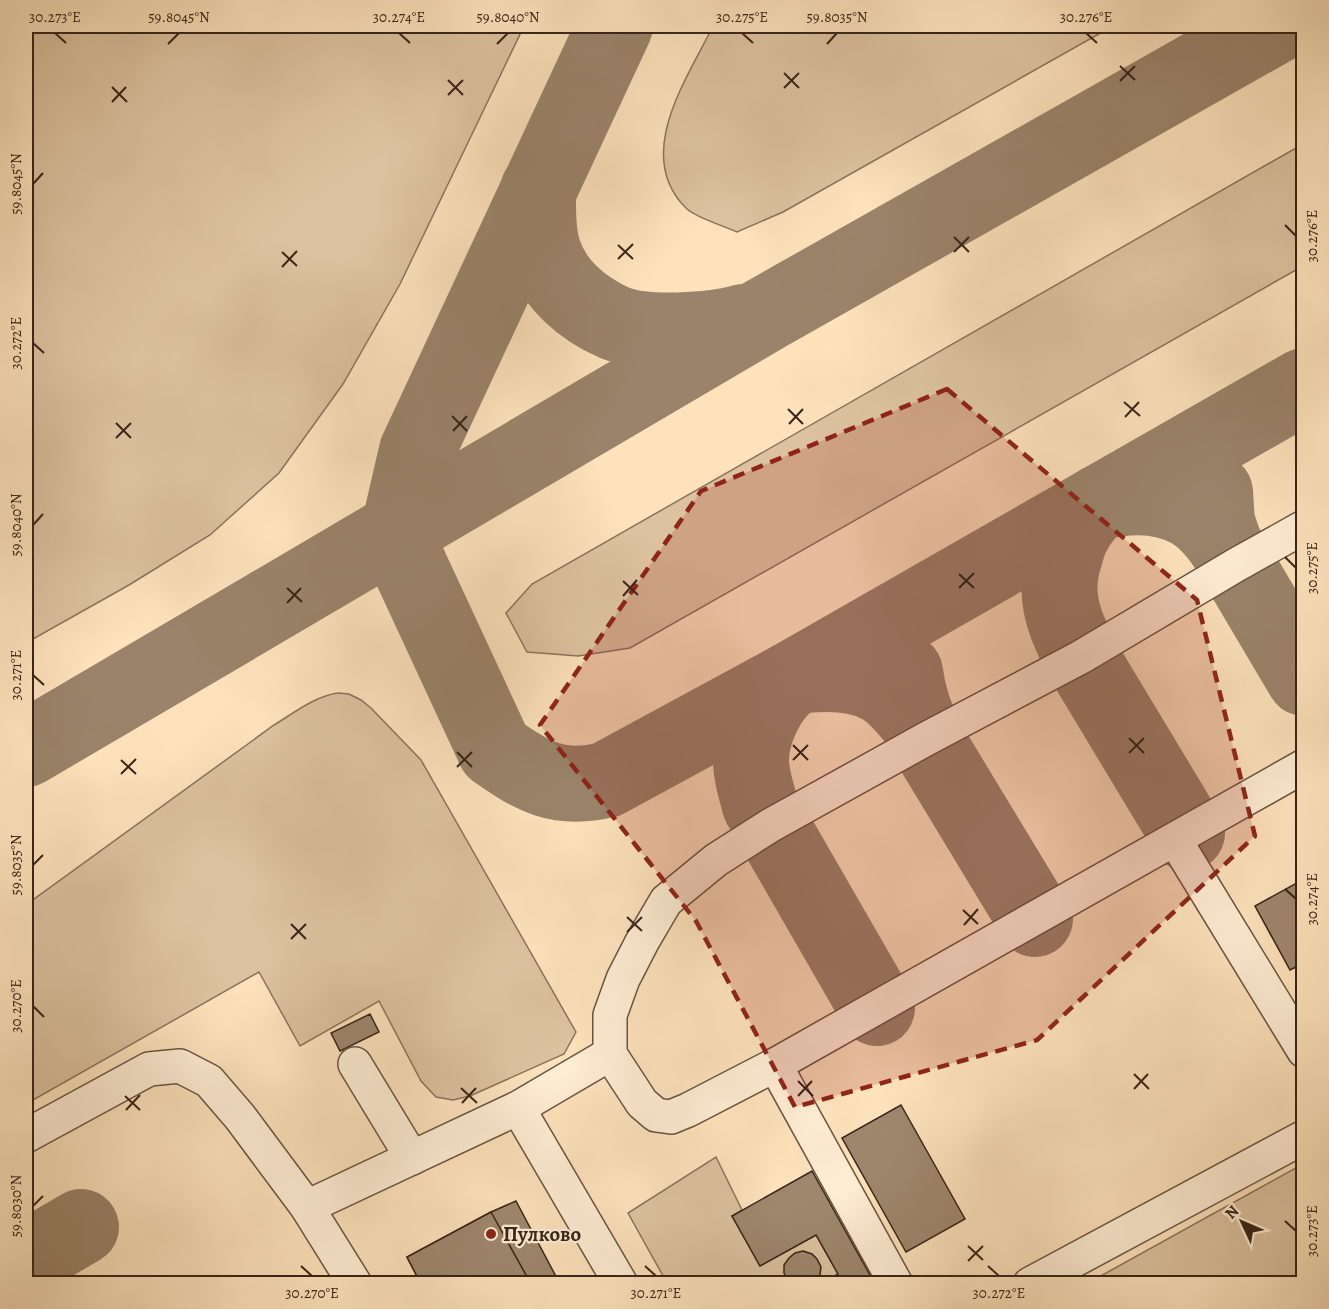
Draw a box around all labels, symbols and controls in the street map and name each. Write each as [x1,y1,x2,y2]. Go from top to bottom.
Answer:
text: 30.273°E [29,7,81,27]
text: 59.8045°N [148,7,210,27]
text: 30.274°E [373,7,425,27]
text: 59.8040°N [476,7,540,27]
text: 30.275°E [716,7,768,27]
text: 59.8035°N [806,7,868,27]
text: 30.276°E [1060,7,1112,27]
text: 59.8045°N [6,153,26,215]
text: 30.276°E [1302,210,1322,262]
text: 30.272°E [6,317,26,369]
text: 59.8040°N [6,493,26,557]
text: 30.275°E [1302,542,1322,594]
text: 30.271°E [6,650,26,700]
text: 59.8035°N [6,834,26,896]
text: 30.274°E [1302,873,1322,925]
text: 30.270°E [6,979,26,1033]
text: 59.8030°N [6,1174,26,1237]
north arrow [1212,1192,1272,1252]
text: N [1220,1200,1244,1224]
text: 30.273°E [1302,1205,1322,1257]
place label: Пулково [503,1220,581,1248]
marker: Пулково [484,1227,498,1241]
text: 30.270°E [285,1283,339,1303]
text: 30.271°E [631,1283,681,1303]
text: 30.272°E [973,1283,1025,1303]

